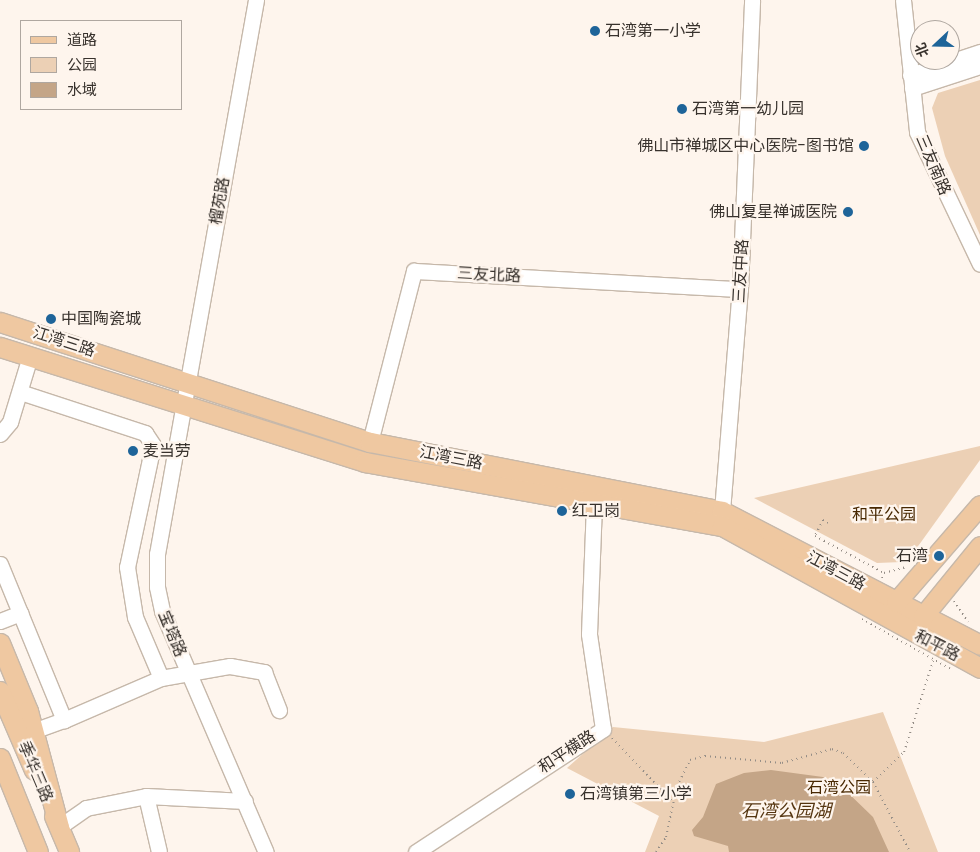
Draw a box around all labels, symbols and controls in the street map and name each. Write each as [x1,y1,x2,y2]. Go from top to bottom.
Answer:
legend [20,20,182,110]
north arrow [910,20,960,70]
place label: 石湾第一小学 [605,21,701,41]
marker: 石湾第一小学 [589,25,601,37]
text: 道路 [67,29,97,50]
text: 北 [910,40,934,60]
text: 公园 [67,54,97,75]
text: 水域 [67,79,97,100]
place label: 石湾第一幼儿园 [692,99,804,119]
marker: 石湾第一幼儿园 [676,103,688,115]
street label: 三友南路 [912,132,954,198]
place label: 佛山市禅城区中心医院-图书馆 [637,136,854,156]
marker: 佛山市禅城区中心医院-图书馆 [858,140,870,152]
street label: 榴苑路 [206,176,234,226]
place label: 佛山复星禅诚医院 [709,202,837,222]
marker: 佛山复星禅诚医院 [841,205,855,219]
street label: 三友中路 [730,239,752,303]
street label: 三友北路 [457,264,521,286]
place label: 中国陶瓷城 [61,309,141,329]
marker: 中国陶瓷城 [45,313,57,325]
street label: 江湾三路 [31,323,97,361]
place label: 麦当劳 [143,441,191,461]
street label: 江湾三路 [418,442,484,474]
marker: 麦当劳 [127,445,139,457]
place label: 红卫岗 [572,501,620,521]
marker: 红卫岗 [556,505,568,517]
park label: 和平公园 [852,505,916,525]
place label: 石湾 [896,546,928,566]
street label: 江湾三路 [803,548,869,594]
marker: 石湾 [932,549,946,563]
street label: 宝塔路 [154,608,190,660]
street label: 和平路 [911,627,963,665]
street label: 和平横路 [535,727,599,777]
street label: 季华三路 [14,739,56,805]
park label: 石湾公园 [807,778,871,798]
place label: 石湾镇第三小学 [580,784,692,804]
marker: 石湾镇第三小学 [564,788,576,800]
water label: 石湾公园湖 [741,800,831,822]

